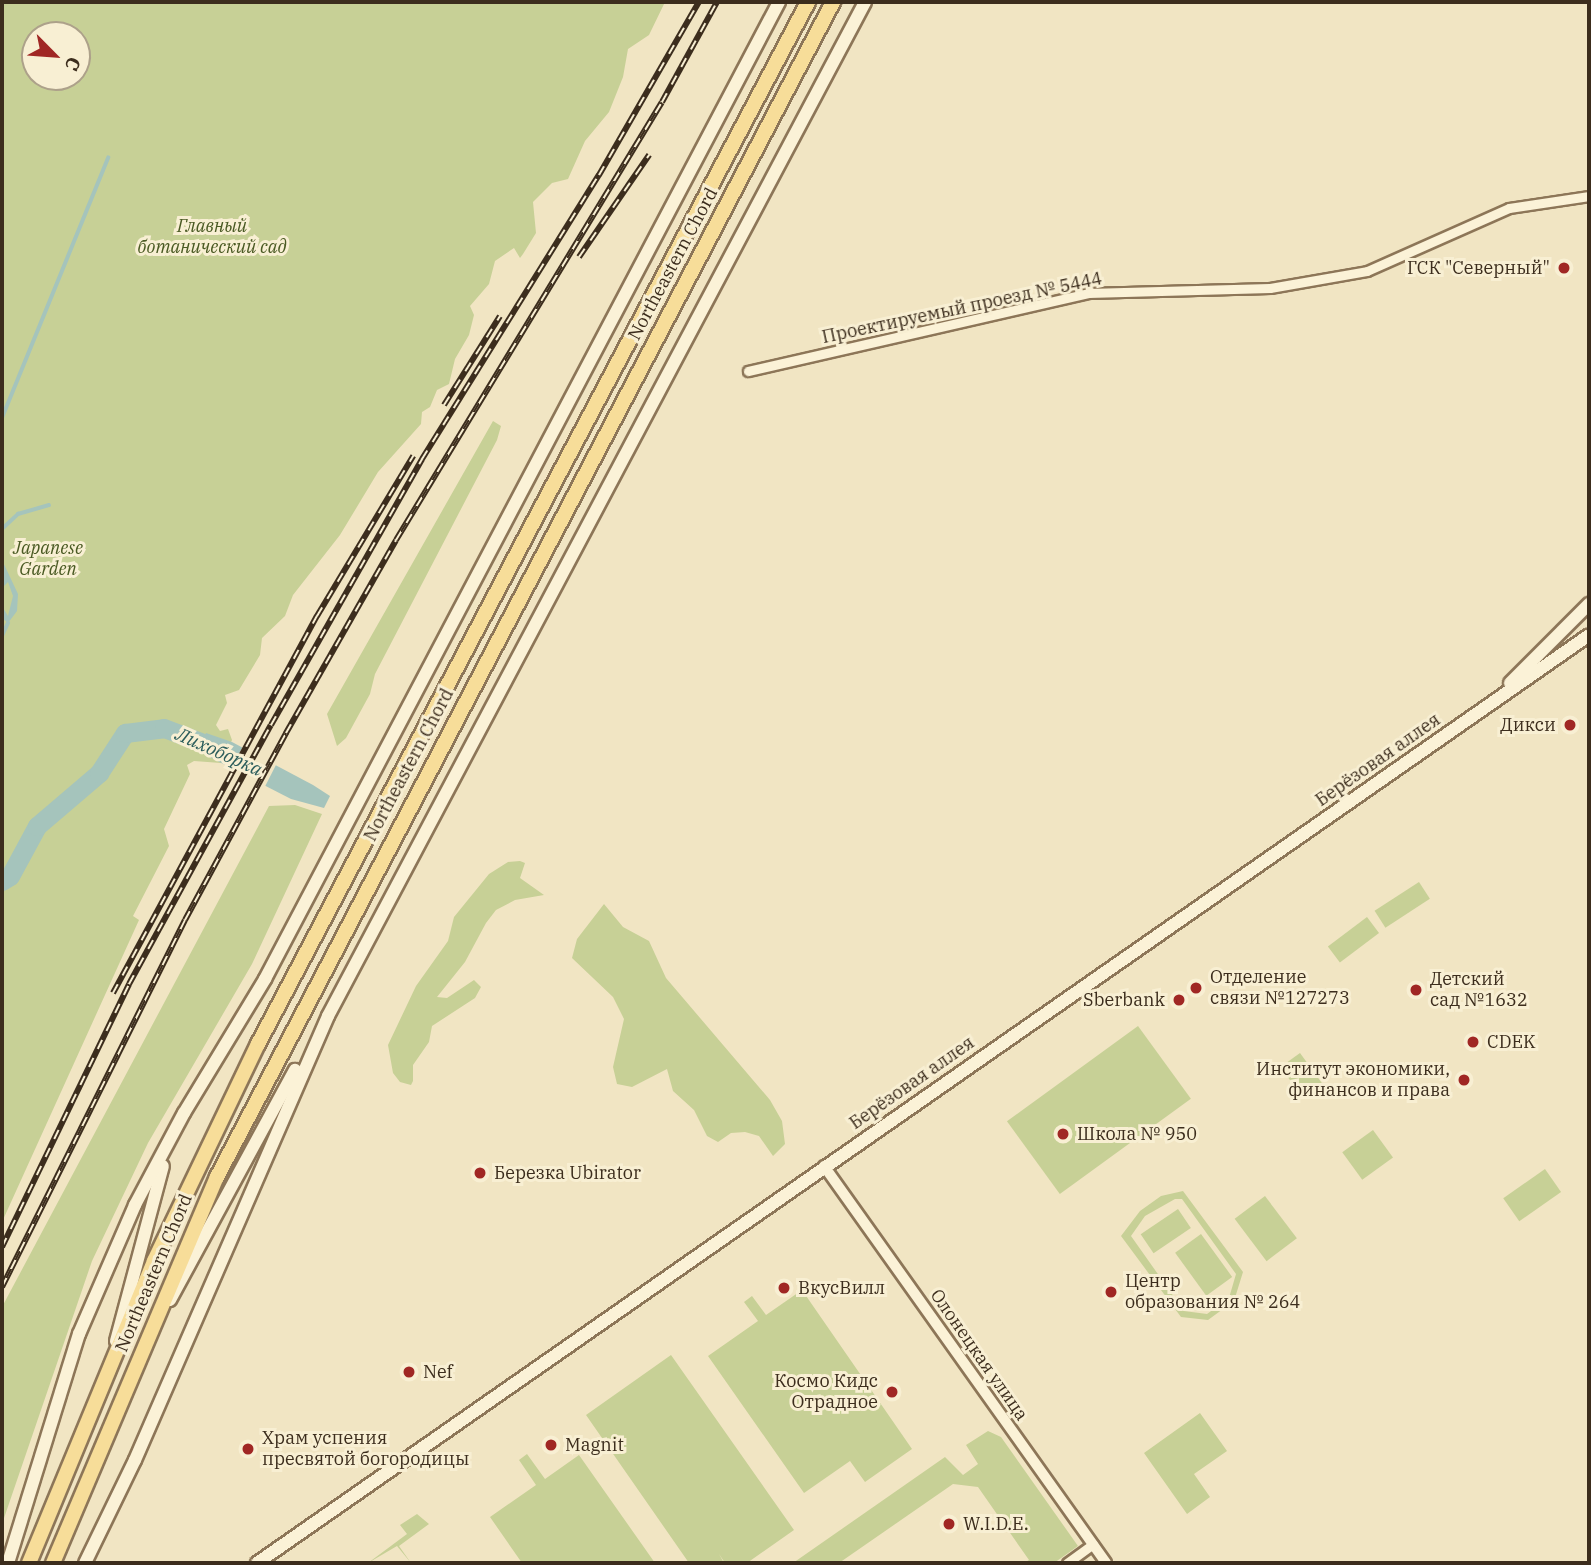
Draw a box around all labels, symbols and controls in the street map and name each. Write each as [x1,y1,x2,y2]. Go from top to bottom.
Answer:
north arrow [21,21,91,91]
text: С [60,53,87,75]
street label: Northeastern Chord [624,184,722,344]
park label: Главный ботанический сад [138,216,286,258]
place label: ГСК "Северный" [1407,257,1550,279]
marker: ГСК "Северный" [1556,260,1572,276]
street label: Проектируемый проезд № 5444 [820,268,1104,348]
park label: Japanese Garden [13,538,83,580]
street label: Northeastern Chord [360,685,458,845]
street label: Берёзовая аллея [1311,709,1445,811]
place label: Дикси [1500,714,1556,736]
marker: Дикси [1562,717,1578,733]
water label: Лихоборка [172,723,266,781]
place label: Отделение связи №127273 [1210,967,1350,1010]
place label: Детский сад №1632 [1430,969,1528,1012]
marker: Отделение связи №127273 [1188,980,1204,996]
marker: Детский сад №1632 [1408,982,1424,998]
place label: Sberbank [1083,989,1165,1011]
marker: Sberbank [1171,992,1187,1008]
place label: CDEK [1487,1031,1536,1053]
street label: Берёзовая аллея [845,1032,979,1134]
marker: CDEK [1465,1034,1481,1050]
place label: Институт экономики, финансов и права [1256,1059,1450,1102]
marker: Институт экономики, финансов и права [1456,1072,1472,1088]
place label: Школа № 950 [1077,1123,1197,1145]
marker: Школа № 950 [1055,1126,1071,1142]
place label: Березка Ubirator [494,1162,641,1184]
marker: Березка Ubirator [472,1165,488,1181]
street label: Northeastern Chord [111,1191,197,1355]
place label: Центр образования № 264 [1125,1271,1300,1314]
place label: ВкусВилл [798,1277,885,1299]
marker: ВкусВилл [776,1280,792,1296]
marker: Центр образования № 264 [1103,1284,1119,1300]
street label: Олонецкая улица [926,1285,1032,1425]
place label: Nef [423,1361,453,1383]
marker: Nef [401,1364,417,1380]
place label: Космо Кидс Отрадное [774,1371,878,1414]
marker: Космо Кидс Отрадное [884,1384,900,1400]
place label: Храм успения пресвятой богородицы [262,1428,469,1470]
place label: Magnit [565,1434,624,1456]
marker: Magnit [543,1437,559,1453]
marker: Храм успения пресвятой богородицы [240,1441,256,1457]
place label: W.I.D.E. [963,1513,1028,1535]
marker: W.I.D.E. [941,1516,957,1532]

